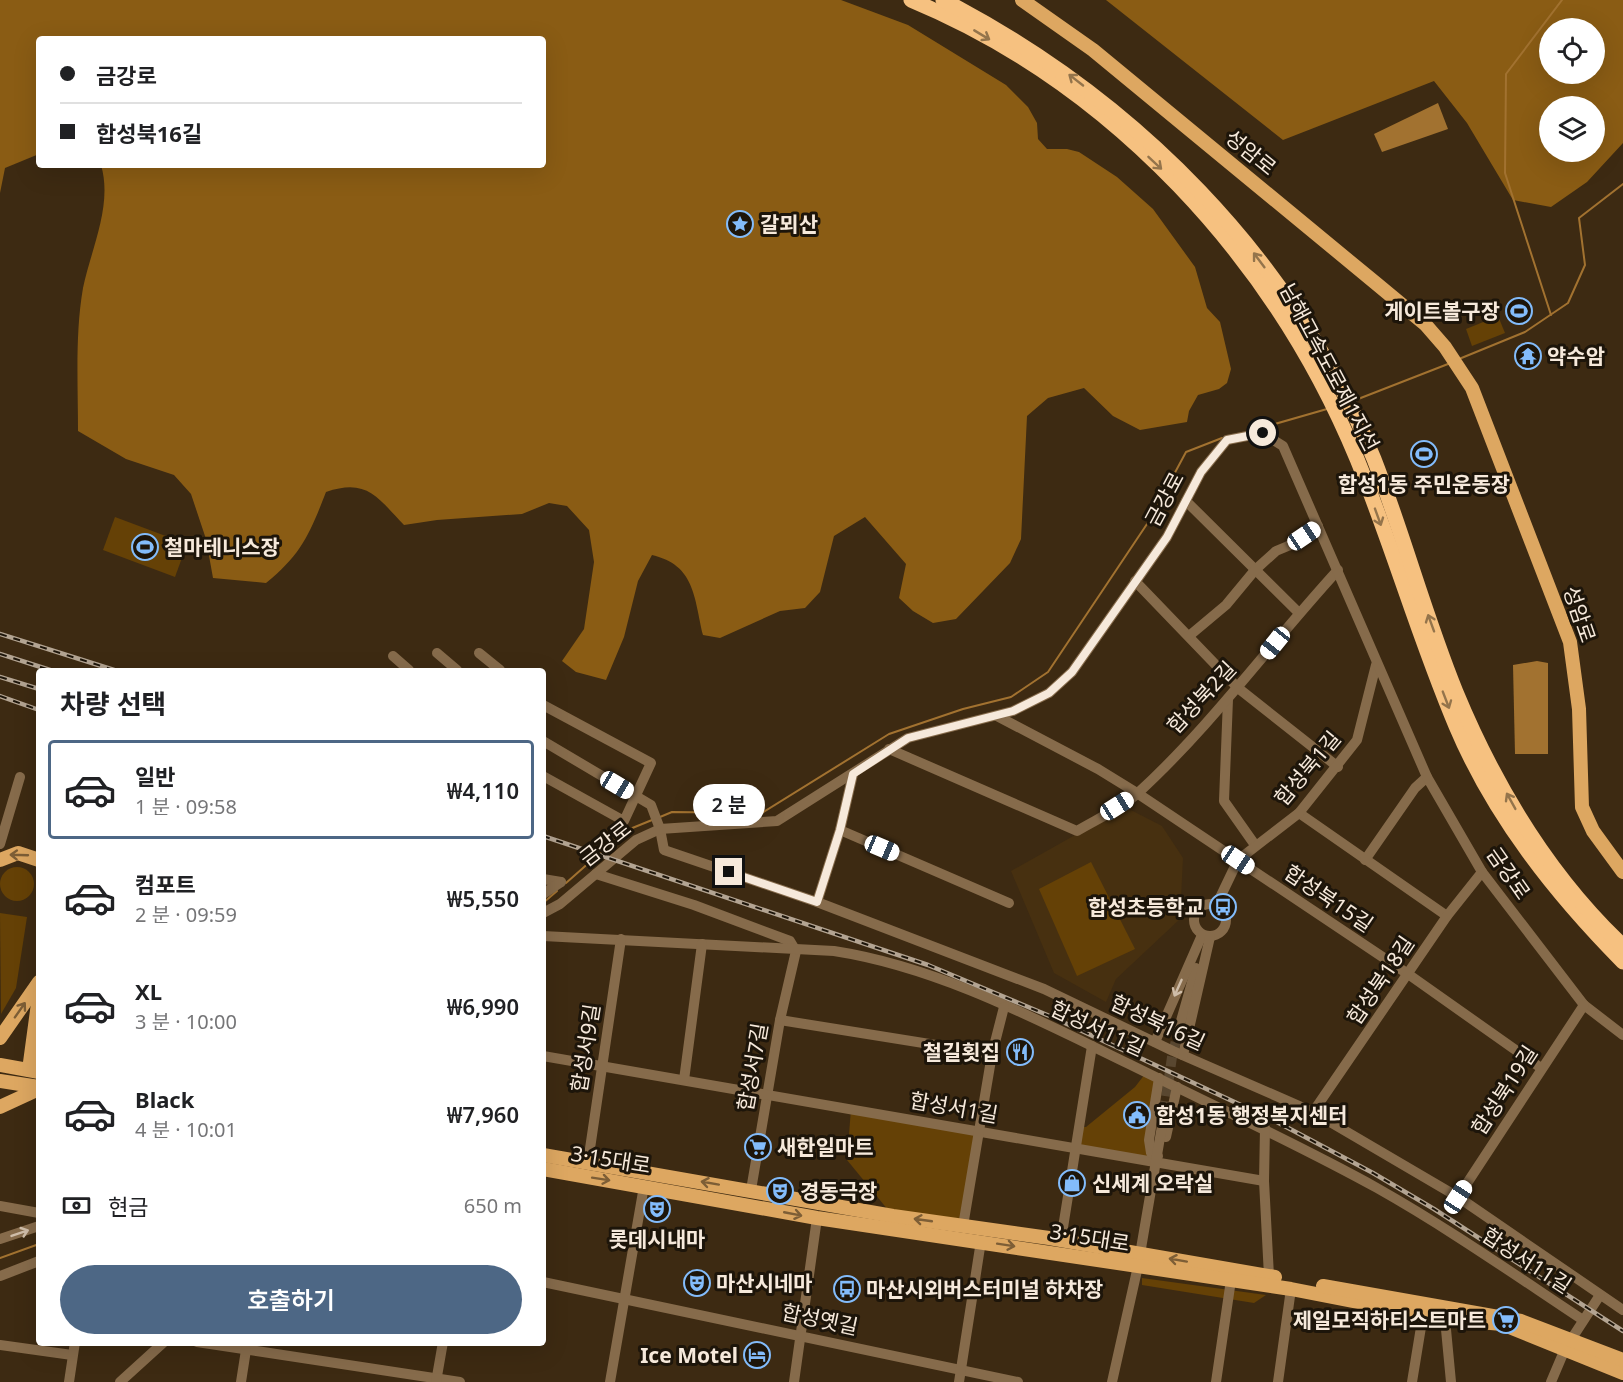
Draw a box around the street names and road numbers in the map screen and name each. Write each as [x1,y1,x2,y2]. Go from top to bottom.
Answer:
street label: 성암로 [1220,123,1282,181]
street label: 남해고속도로제1지선 [1274,278,1386,456]
street label: 금강로 [1138,467,1190,531]
street label: 성암로 [1557,582,1603,646]
street label: 합성북2길 [1160,655,1242,739]
street label: 합성북1길 [1268,725,1346,811]
street label: 금강로 [574,814,636,872]
street label: 금강로 [1481,841,1537,905]
street label: 합성북15길 [1279,858,1379,938]
street label: 합성북18길 [1340,930,1420,1030]
street label: 합성북16길 [1106,988,1210,1056]
street label: 합성서11길 [1046,994,1150,1062]
street label: 합성서9길 [564,1002,606,1094]
street label: 합성서7길 [730,1021,774,1113]
street label: 합성북19길 [1465,1040,1543,1140]
street label: 합성서1길 [908,1085,1000,1129]
street label: 3·15대로 [569,1139,653,1179]
street label: 3·15대로 [1048,1217,1132,1257]
street label: 합성서11길 [1477,1221,1577,1299]
street label: 합성옛길 [779,1297,861,1341]

